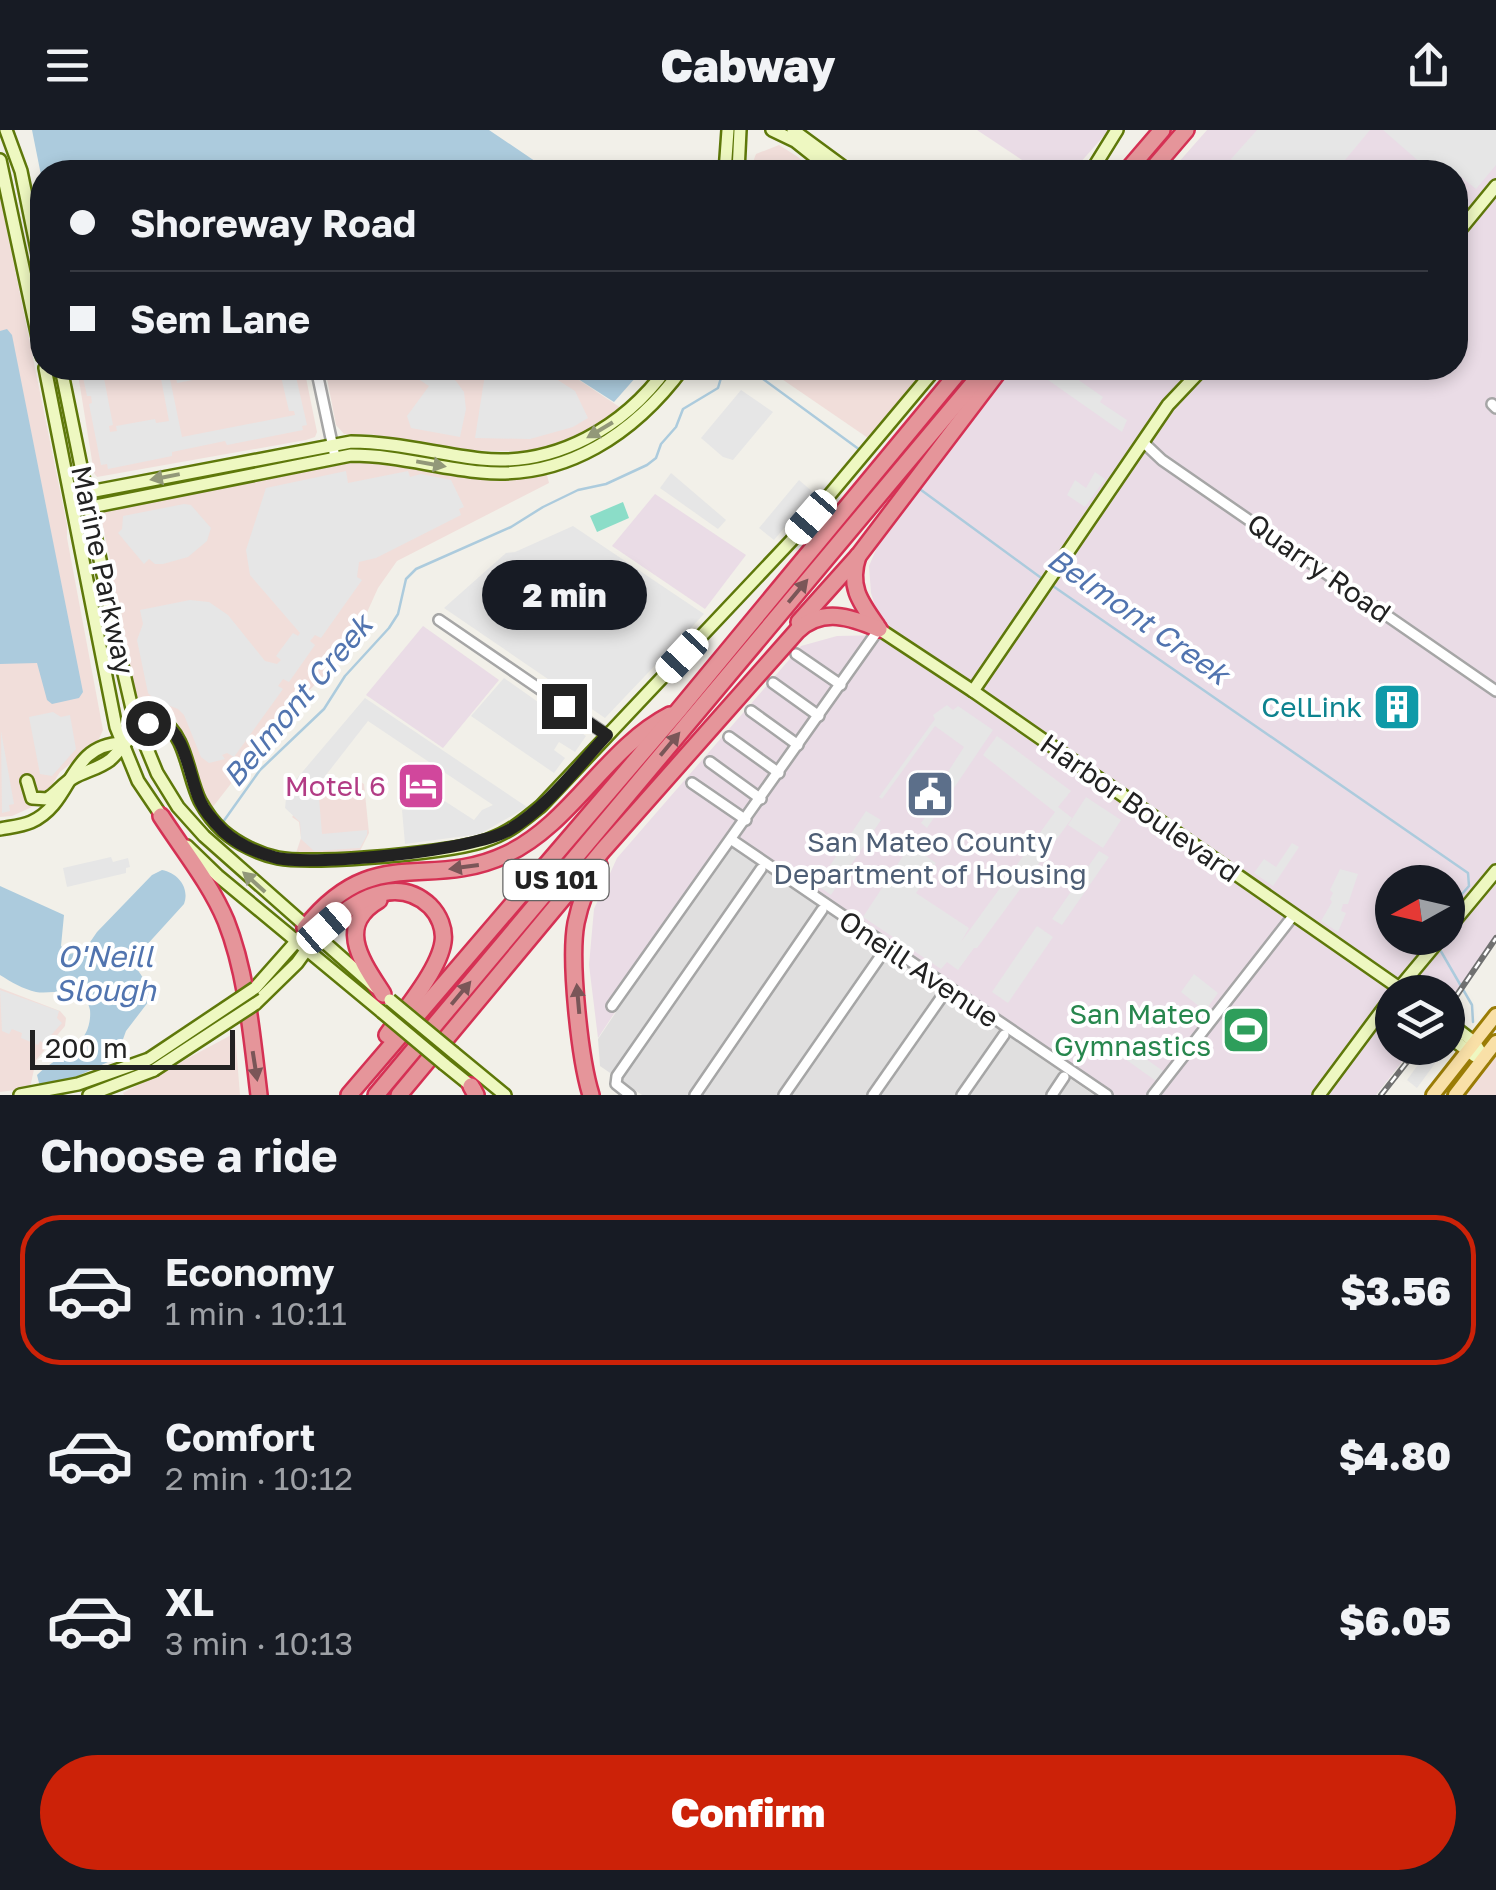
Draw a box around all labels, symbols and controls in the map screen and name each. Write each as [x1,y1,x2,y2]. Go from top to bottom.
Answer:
icon: menu [40,38,95,93]
text: Cabway [660,38,836,92]
icon: share [1401,38,1456,93]
text: Shoreway Road [130,200,416,245]
text: Sem Lane [130,296,310,341]
one-way arrow [586,421,614,438]
one-way arrow [416,457,448,472]
street label: Marine Parkway [65,462,142,678]
one-way arrow [149,469,180,485]
car [780,485,842,549]
street label: Quarry Road [1241,506,1397,629]
water label: Belmont Creek [1041,540,1239,694]
callout: 2 min [482,561,646,631]
text: 2 min [522,576,607,614]
one-way arrow [787,579,808,604]
water label: Belmont Creek [215,605,381,793]
car [651,624,713,688]
building icon: CelLink [1371,681,1423,733]
route end [542,684,587,729]
place label: CelLink [1261,690,1362,723]
route start [126,701,171,746]
street label: Harbor Boulevard [1034,727,1246,889]
one-way arrow [659,732,680,757]
hotel icon: Motel 6 [395,760,447,812]
public building icon: San Mateo County Department of Housing [904,768,956,820]
place label: Motel 6 [285,769,386,802]
place label: San Mateo County Department of Housing [773,825,1087,890]
one-way arrow [448,859,480,875]
road number: US 101 [504,860,608,900]
north arrow [1375,865,1465,955]
map controls [1375,865,1465,1065]
one-way arrow [242,872,267,894]
car [292,897,356,959]
street label: Oneill Avenue [833,903,1005,1034]
water label: O'Neill Slough [54,938,157,1008]
button: layers [1375,975,1465,1065]
one-way arrow [450,981,472,1006]
one-way arrow [569,982,585,1014]
place label: San Mateo Gymnastics [1054,997,1211,1062]
sports icon: San Mateo Gymnastics [1220,1004,1272,1056]
scale bar [30,1025,235,1070]
text: 200 m [45,1031,128,1064]
one-way arrow [247,1050,263,1082]
text: Choose a ride [40,1128,338,1182]
icon: car [45,1245,135,1335]
text: Economy [165,1249,334,1294]
text: $3.56 [1340,1268,1451,1313]
text: 1 min · 10:11 [165,1294,347,1332]
icon: car [45,1410,135,1500]
text: Comfort [165,1414,315,1459]
text: $4.80 [1339,1433,1451,1478]
text: 2 min · 10:12 [165,1459,353,1497]
icon: car [45,1575,135,1665]
text: XL [165,1579,214,1624]
text: $6.05 [1339,1598,1451,1643]
text: 3 min · 10:13 [165,1624,353,1662]
button: Confirm [40,1755,1456,1870]

